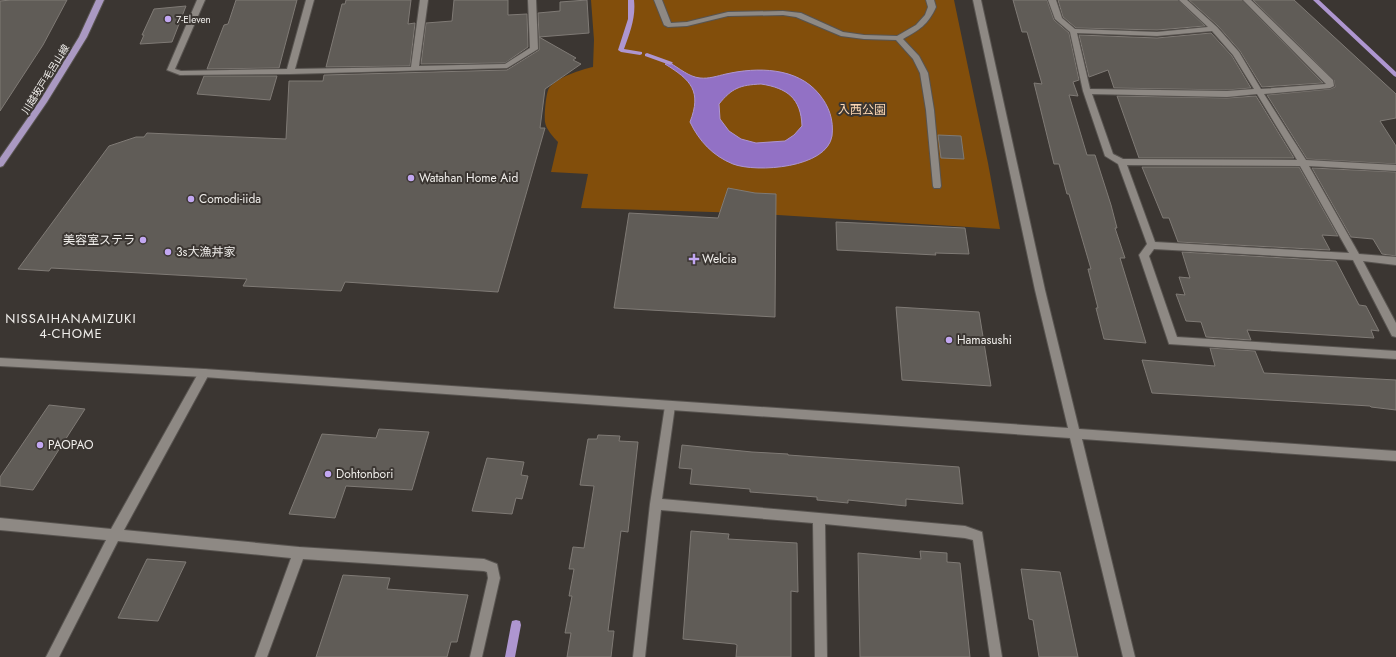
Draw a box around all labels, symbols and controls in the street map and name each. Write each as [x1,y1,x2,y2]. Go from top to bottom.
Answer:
place label: 7-Eleven [176,12,211,27]
marker: 7-Eleven [163,14,173,24]
street label: 川越坂戸毛呂山線 [18,41,73,117]
park label: 入西公園 [838,101,886,119]
place label: Watahan Home Aid [419,169,518,187]
marker: Watahan Home Aid [406,173,416,183]
place label: Comodi-iida [199,190,261,208]
marker: Comodi-iida [186,194,196,204]
place label: 美容室ステラ [63,231,135,249]
marker: 美容室ステラ [138,235,148,245]
place label: 3s大漁丼家 [176,243,235,261]
marker: 3s大漁丼家 [163,247,173,257]
place label: Welcia [702,250,737,268]
marker: Welcia [689,254,699,264]
district label: NISSAIHANAMIZUKI 4-CHOME [5,309,137,343]
place label: Hamasushi [957,331,1012,349]
marker: Hamasushi [944,335,954,345]
place label: PAOPAO [48,436,94,454]
marker: PAOPAO [35,440,45,450]
place label: Dohtonbori [336,465,393,483]
marker: Dohtonbori [323,469,333,479]

